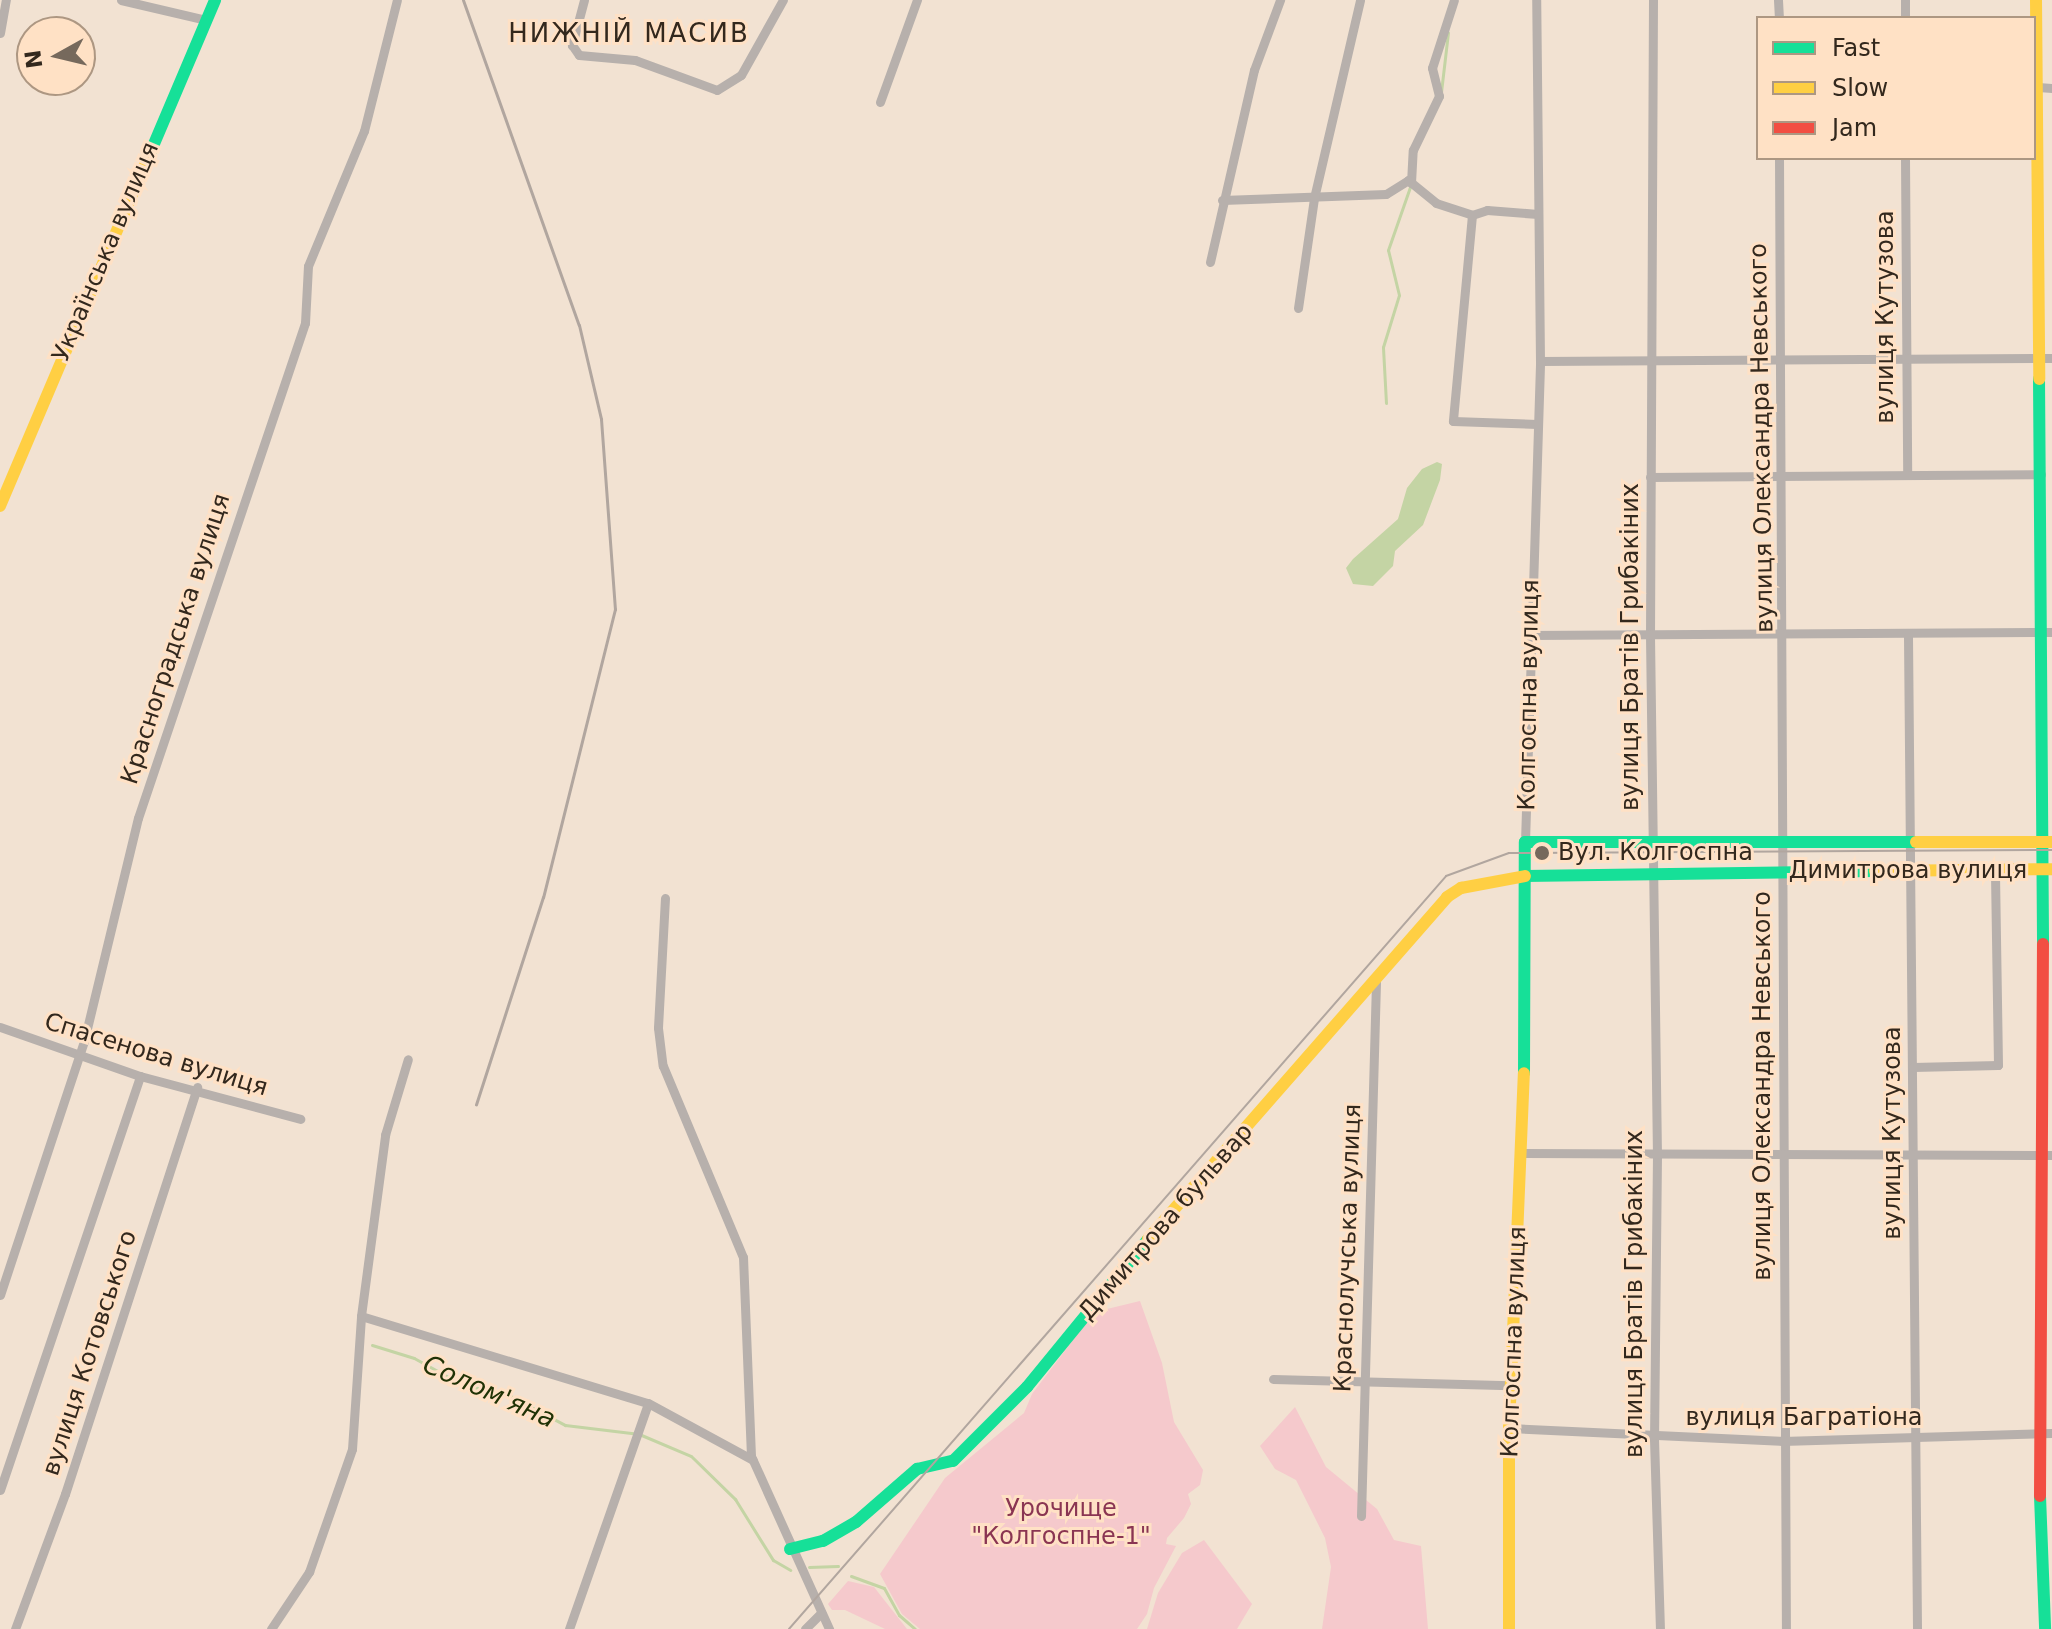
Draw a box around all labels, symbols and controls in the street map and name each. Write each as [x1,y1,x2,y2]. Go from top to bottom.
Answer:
north arrow [16,16,96,96]
legend [1756,16,2036,160]
district label: НИЖНІЙ МАСИВ [508,18,750,50]
text: Fast [1832,34,1880,62]
text: N [20,48,47,70]
text: Slow [1832,74,1888,102]
text: Jam [1832,114,1877,142]
street label: Українська вулиця [47,138,165,366]
street label: вулиця Кутузова [1872,210,1900,424]
street label: вулиця Олександра Невського [1744,243,1780,633]
street label: вулиця Братів Грибакіних [1617,483,1645,811]
street label: Красноградська вулиця [115,490,237,788]
street label: Колгоспна вулиця [1513,579,1545,811]
place label: Вул. Колгоспна [1558,839,1753,867]
marker: Вул. Колгоспна [1533,844,1551,862]
street label: Димитрова вулиця [1789,857,2027,885]
street label: вулиця Олександра Невського [1749,891,1777,1281]
street label: Спасенова вулиця [41,1007,271,1103]
street label: вулиця Кутузова [1879,1026,1907,1240]
street label: Краснолучська вулиця [1329,1103,1367,1393]
street label: Димитрова бульвар [1073,1118,1259,1326]
street label: вулиця Братів Грибакіних [1621,1130,1649,1458]
street label: Колгоспна вулиця [1496,1226,1532,1458]
street label: вулиця Котовського [37,1227,143,1479]
water label: Солом'яна [418,1349,560,1435]
street label: вулиця Багратіона [1685,1404,1923,1432]
park label: Урочище "Колгоспне-1" [971,1495,1151,1551]

